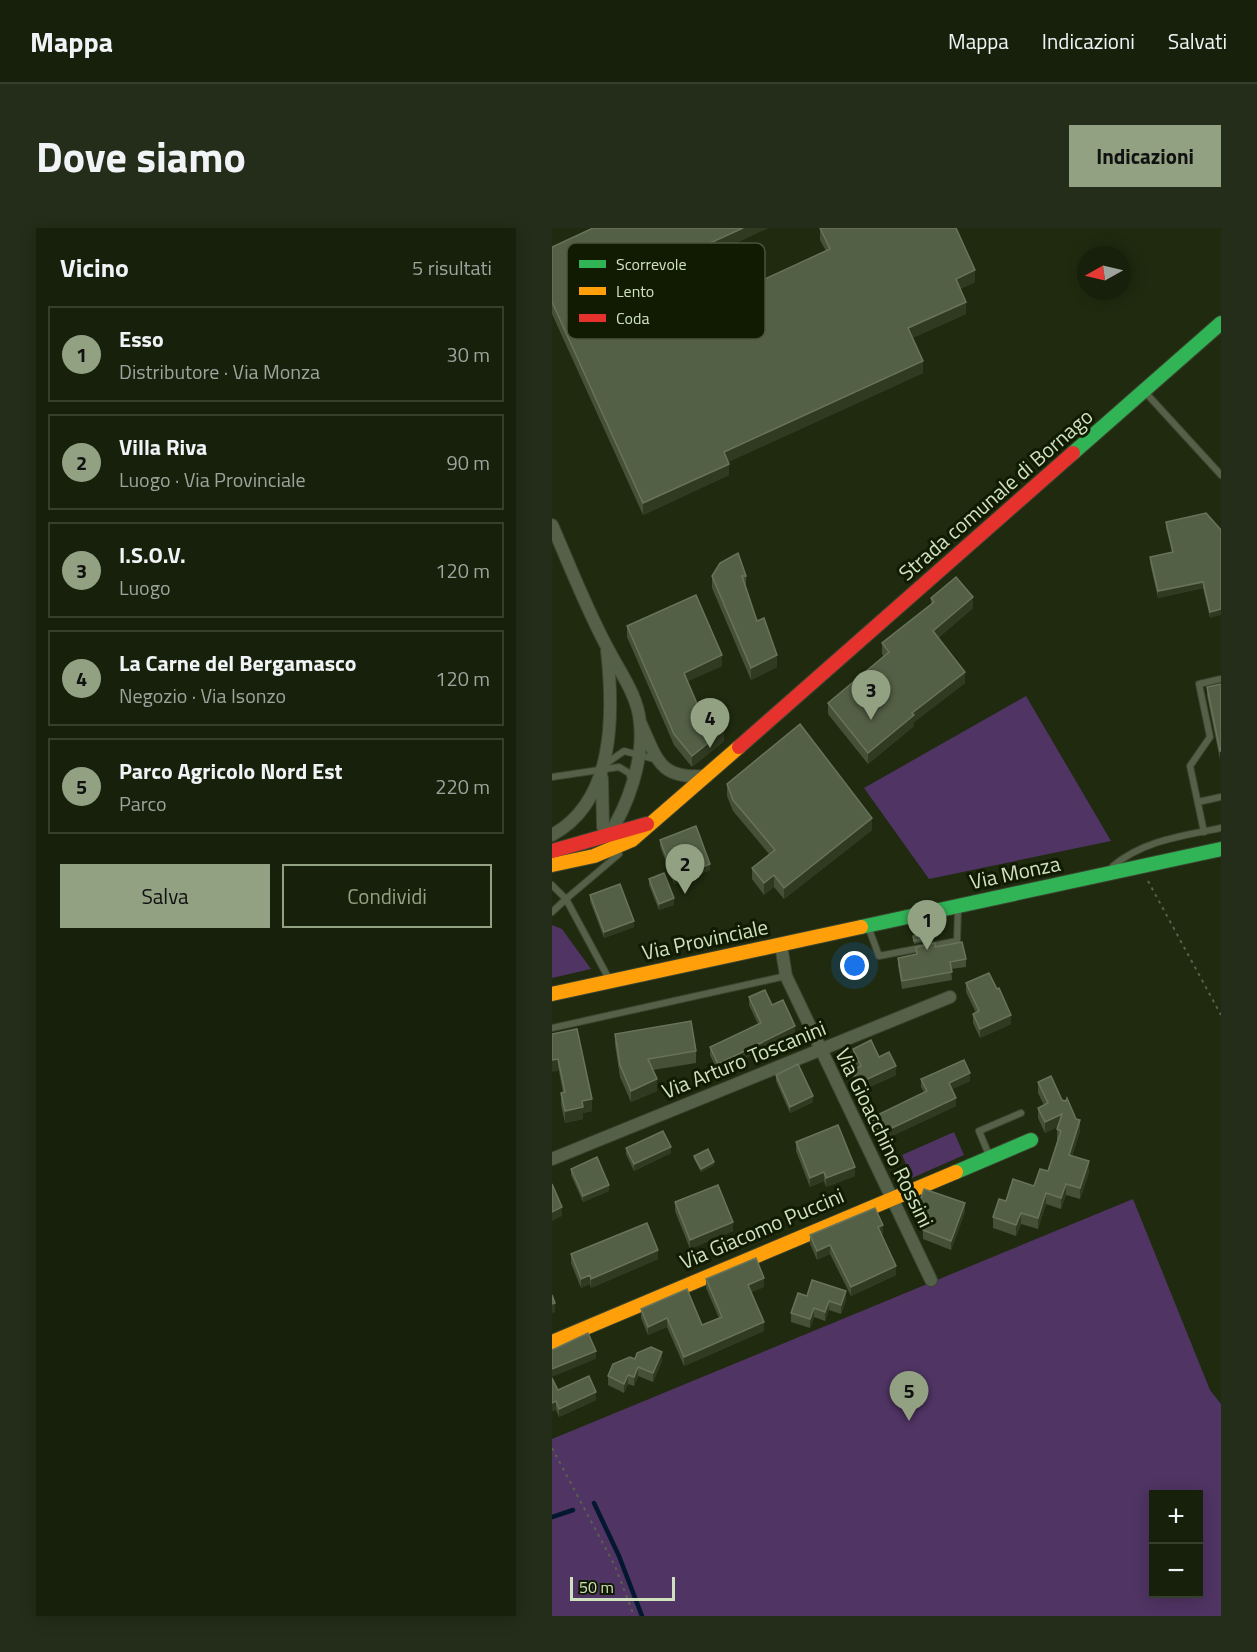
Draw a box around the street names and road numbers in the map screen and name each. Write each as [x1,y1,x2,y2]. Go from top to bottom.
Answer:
street label: Strada comunale di Bornago [891,401,1100,588]
street label: Via Monza [966,847,1064,897]
street label: Via Provinciale [639,910,771,968]
street label: Via Arturo Toscanini [657,1012,830,1107]
street label: Via Gioacchino Rossini [828,1042,942,1233]
street label: Via Giacomo Puccini [675,1179,849,1277]

